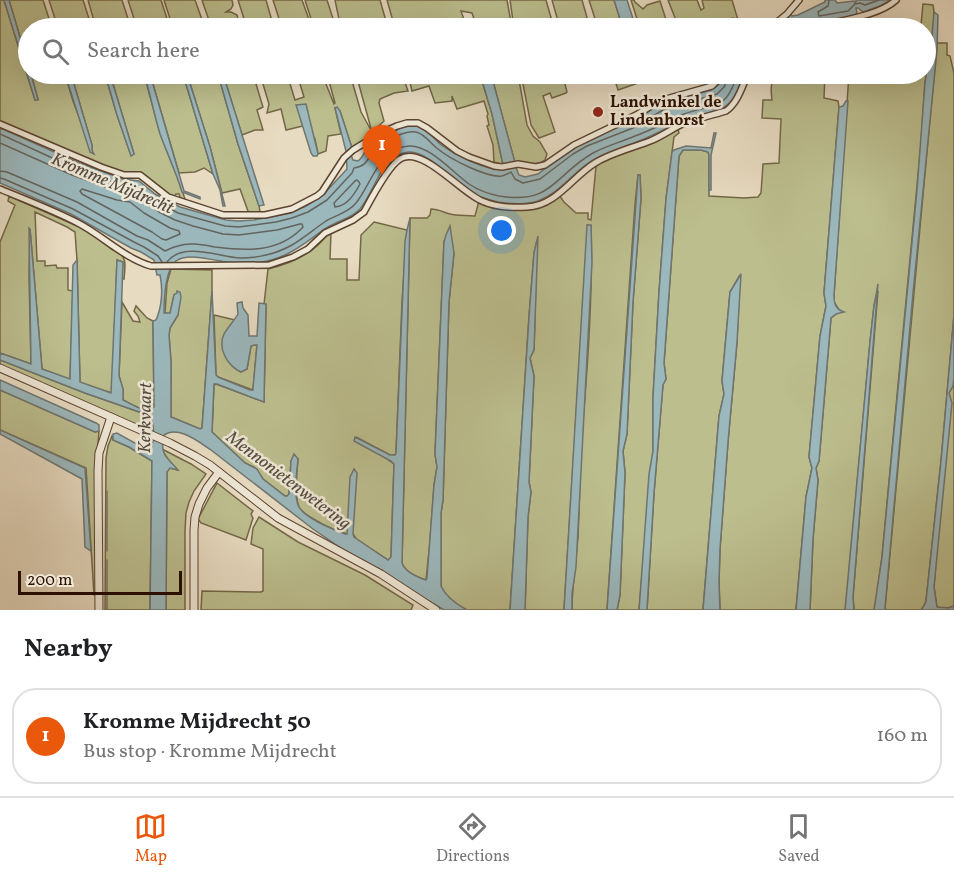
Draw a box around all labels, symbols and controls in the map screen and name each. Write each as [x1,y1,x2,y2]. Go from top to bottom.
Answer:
search box [18,18,936,84]
icon: search [39,35,72,68]
text: Search here [87,36,200,67]
place label: Landwinkel de Lindenhorst [610,92,721,132]
marker: Landwinkel de Lindenhorst [591,105,605,119]
pin: 1 [362,126,401,175]
water label: Kromme Mijdrecht [47,147,178,221]
your location [487,216,516,245]
water label: Kerkvaart [133,381,159,454]
water label: Mennonietenwetering [220,425,356,536]
scale bar [18,568,182,596]
text: 200 m [27,570,72,592]
text: Nearby [24,631,113,667]
text: Kromme Mijdrecht 50 [83,707,311,738]
text: 1 [41,722,50,750]
text: 160 m [876,722,928,750]
text: Bus stop · Kromme Mijdrecht [83,738,337,766]
tab: Map [134,810,167,868]
tab: Directions [436,810,510,868]
tab: Saved [778,810,820,868]

